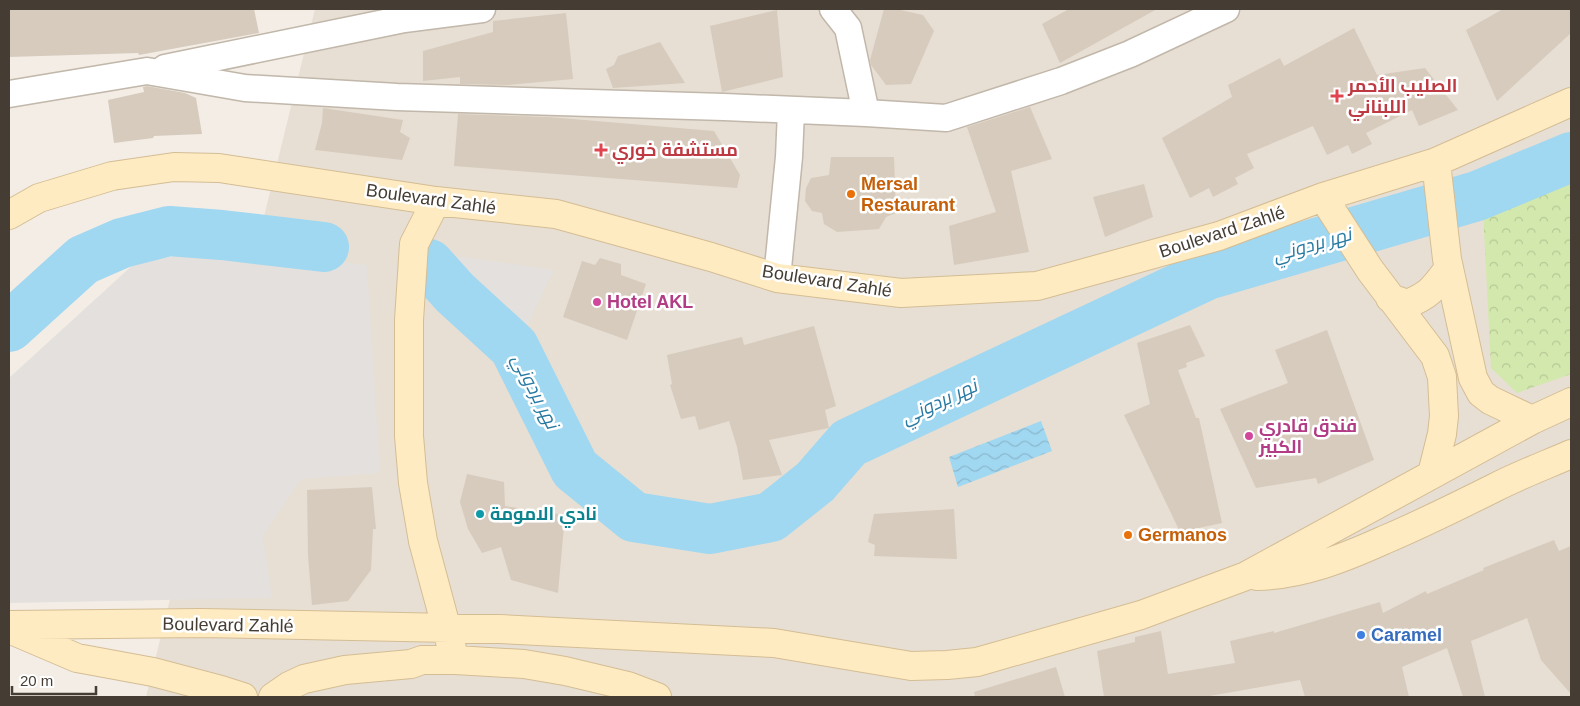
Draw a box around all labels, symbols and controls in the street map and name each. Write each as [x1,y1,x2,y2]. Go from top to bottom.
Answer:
place label: الصليب الأحمر اللبناني [1347,76,1457,122]
marker: الصليب الأحمر اللبناني [1330,89,1344,103]
place label: مستشفة خوري [612,140,738,164]
marker: مستشفة خوري [594,143,608,157]
place label: Mersal Restaurant [861,174,955,215]
street label: Boulevard Zahlé [365,180,497,218]
marker: Mersal Restaurant [845,188,857,200]
street label: Boulevard Zahlé [1157,202,1287,262]
water label: نهر بردوني [1270,223,1357,271]
street label: Boulevard Zahlé [761,261,893,301]
place label: Hotel AKL [607,292,693,312]
marker: Hotel AKL [591,296,603,308]
water label: نهر بردوني [503,350,564,436]
water label: نهر بردوني [898,374,984,433]
place label: فندق قادري الكبير [1258,416,1357,458]
marker: فندق قادري الكبير [1243,430,1255,442]
place label: نادي الامومة [490,504,597,528]
marker: نادي الامومة [474,508,486,520]
place label: Germanos [1138,525,1227,545]
marker: Germanos [1122,529,1134,541]
street label: Boulevard Zahlé [162,614,294,636]
place label: Caramel [1371,625,1442,645]
marker: Caramel [1355,629,1367,641]
scale bar [12,664,96,696]
text: 20 m [20,672,53,689]

